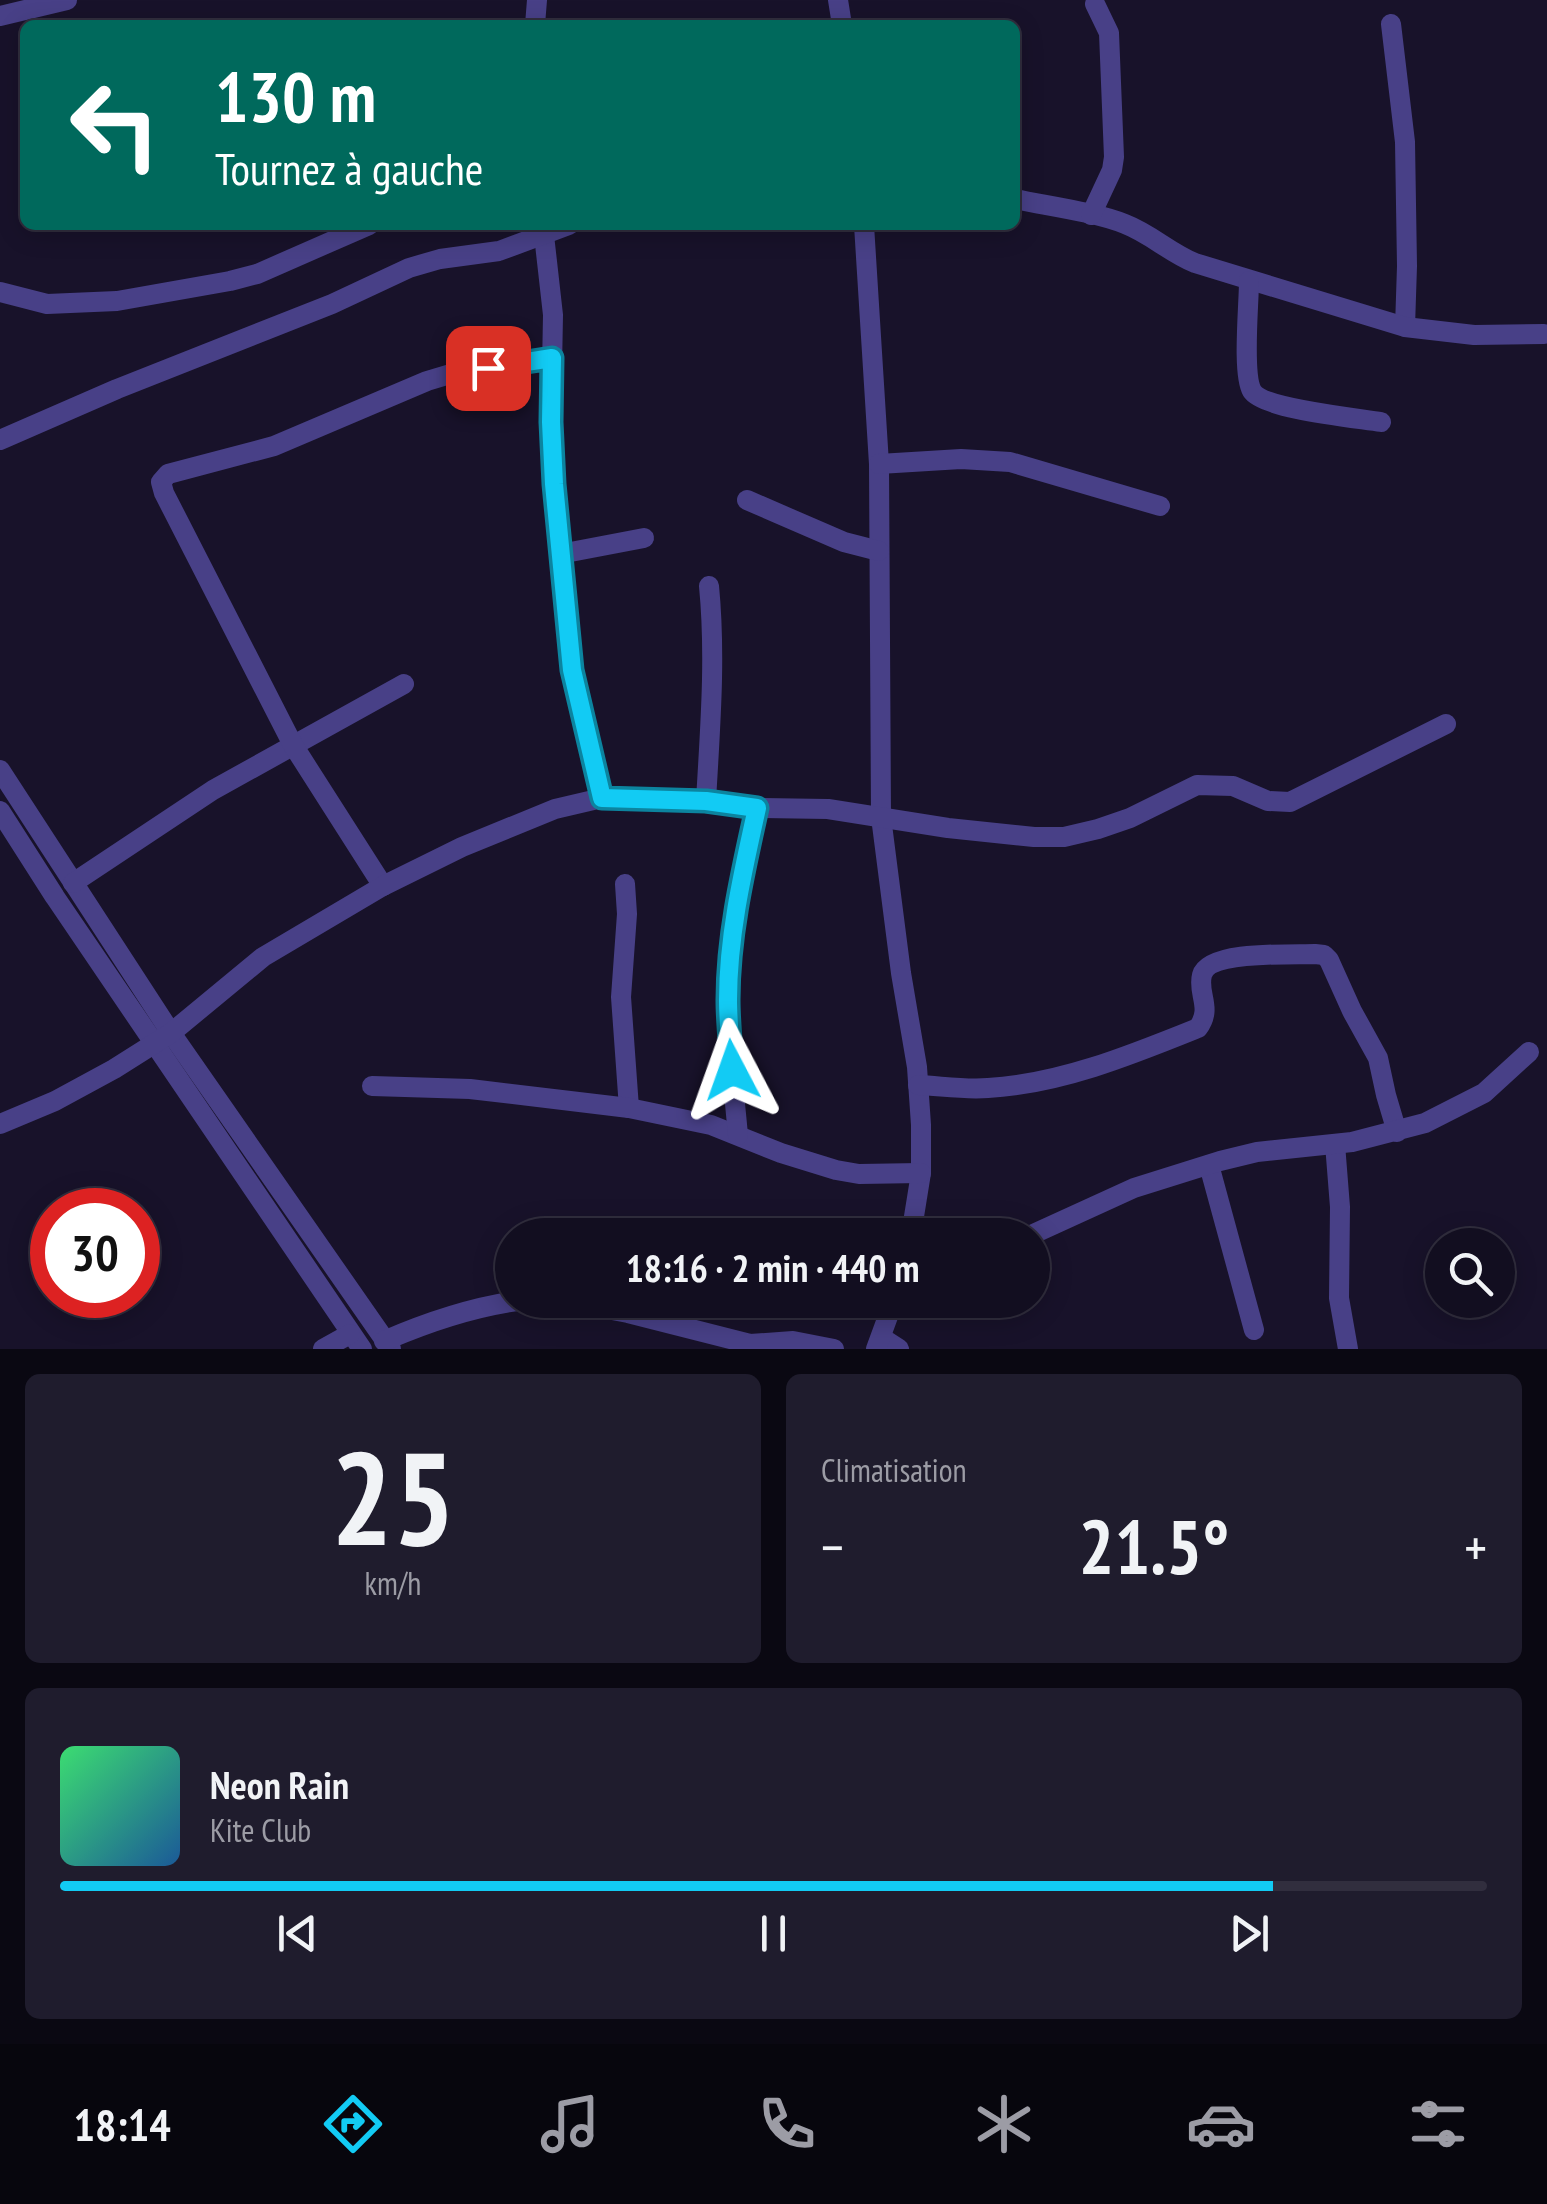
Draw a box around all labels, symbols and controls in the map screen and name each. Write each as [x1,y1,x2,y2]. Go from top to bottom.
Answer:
text: 130 m [215,51,376,141]
icon: left [50,60,180,190]
text: Tournez à gauche [215,139,483,197]
pin [446,326,531,411]
icon: arrive [461,341,516,396]
position arrow [680,1018,784,1122]
speed limit sign: 30 [30,1188,160,1318]
map controls [1425,1228,1515,1318]
button: search [1425,1228,1515,1318]
text: 18:16 · 2 min · 440 m [626,1243,919,1292]
text: 25 [331,1413,455,1581]
text: Climatisation [821,1449,967,1491]
text: 21.5° [1079,1498,1229,1595]
text: − [821,1511,844,1582]
text: + [1464,1511,1487,1582]
text: km/h [365,1562,421,1604]
text: Neon Rain [210,1760,349,1809]
text: Kite Club [210,1809,311,1851]
icon: previous [270,1906,325,1961]
icon: pause [746,1906,801,1961]
icon: next [1222,1906,1277,1961]
icon: directions [318,2089,388,2159]
icon: music [535,2089,605,2159]
icon: phone [752,2089,822,2159]
icon: climate [969,2089,1039,2159]
icon: car [1186,2089,1256,2159]
icon: filters [1403,2089,1473,2159]
text: 18:14 [74,2095,171,2153]

